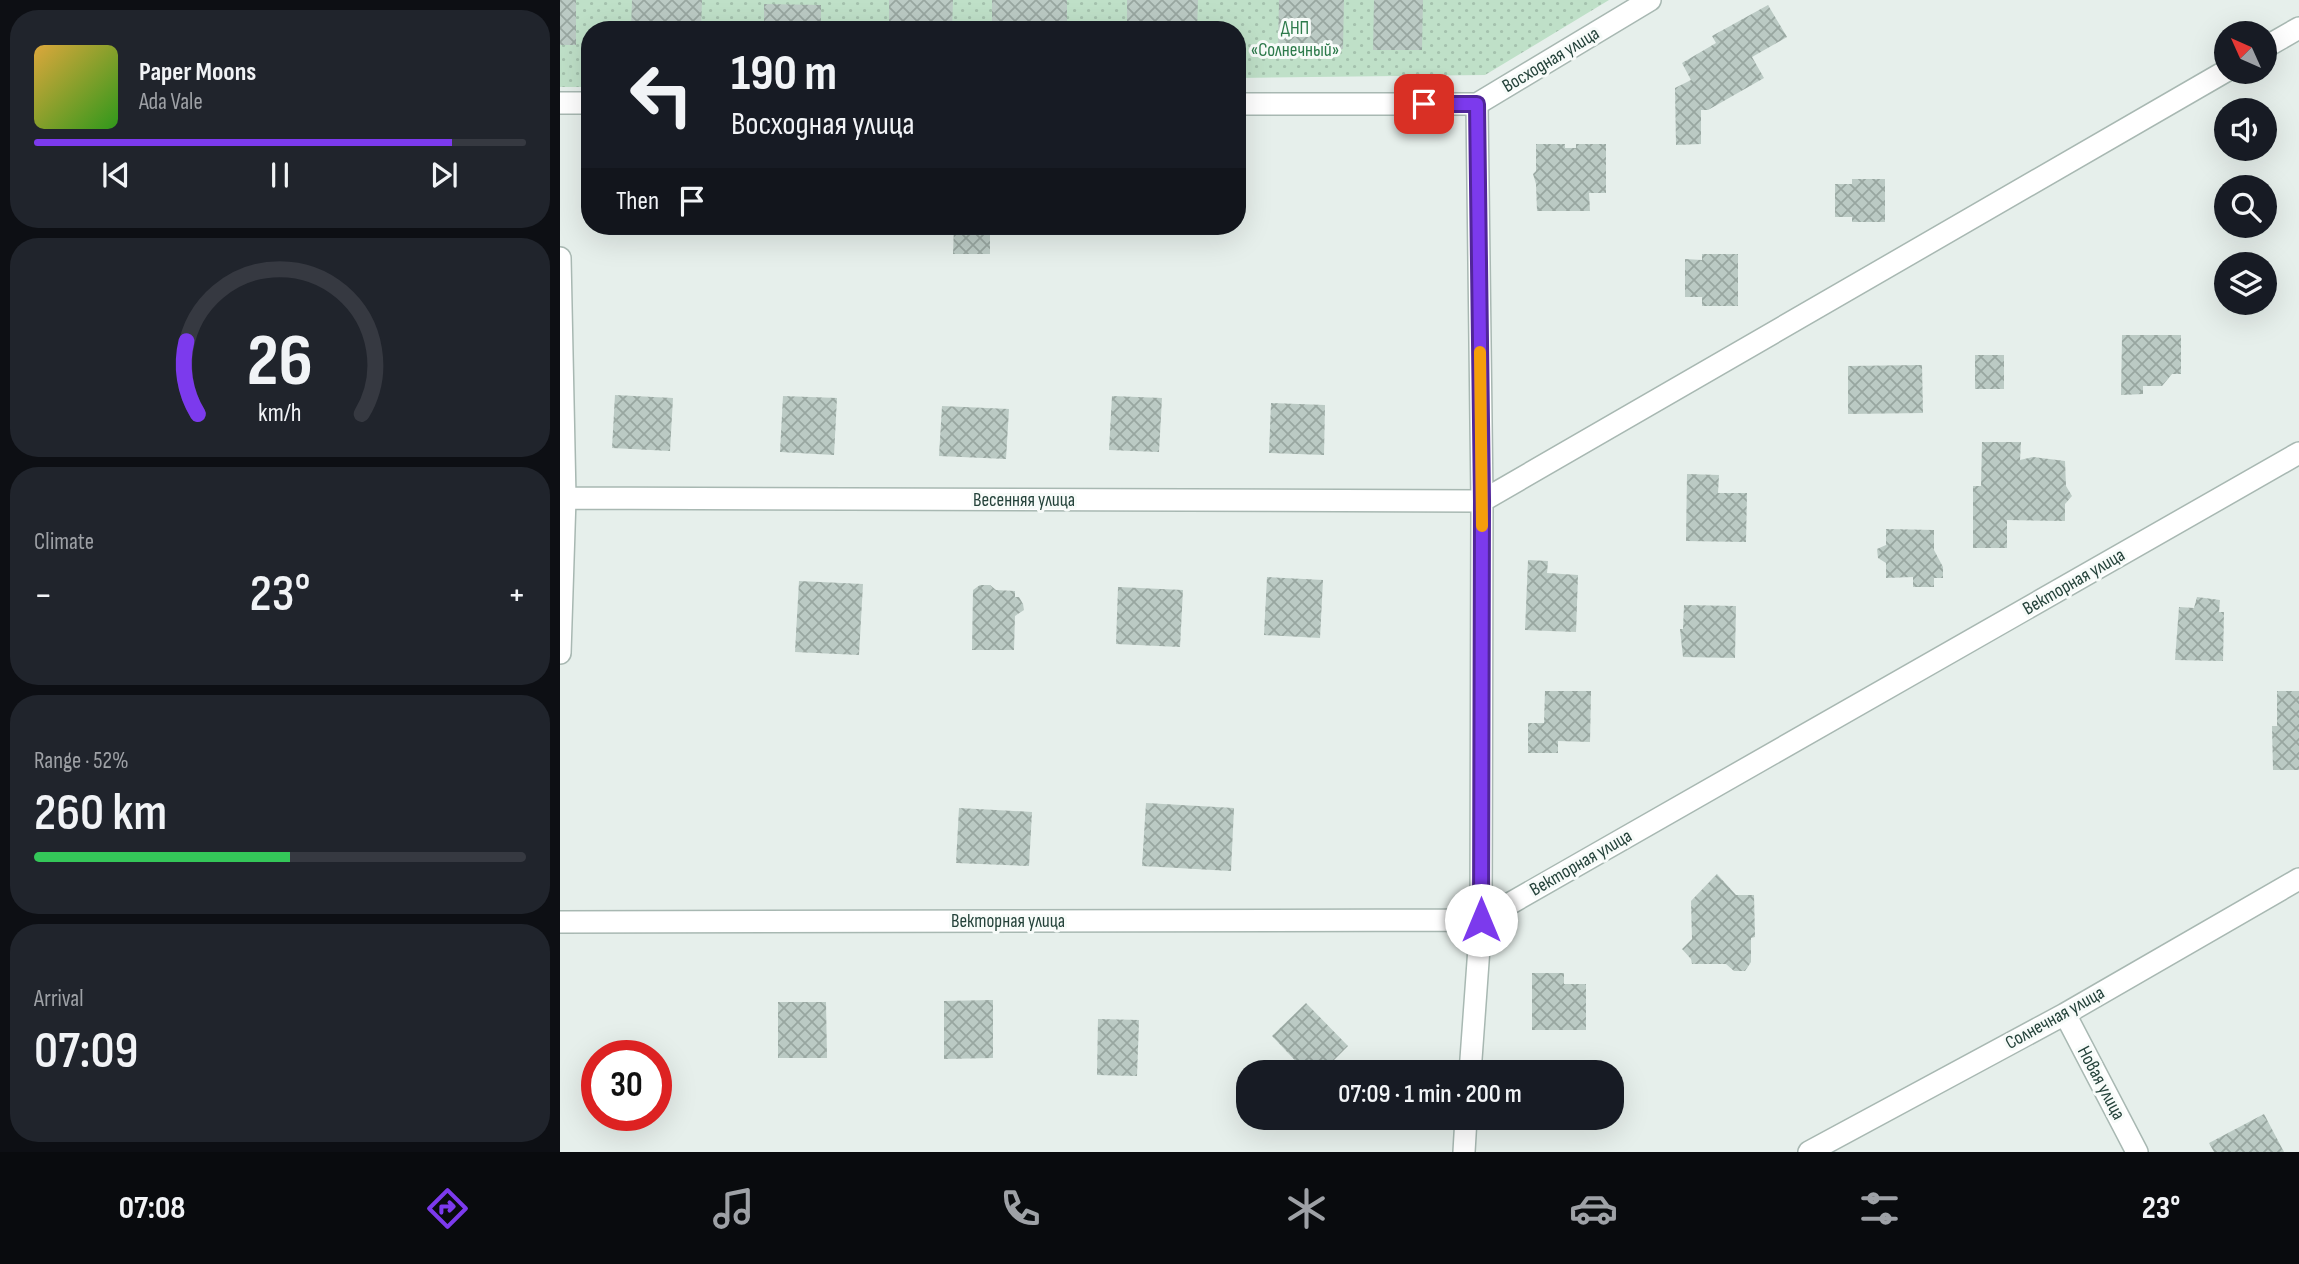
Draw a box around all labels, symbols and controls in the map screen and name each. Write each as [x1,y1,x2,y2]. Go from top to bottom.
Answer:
park label: ДНП «Солнечный» [1251,17,1339,62]
north arrow [2214,21,2277,84]
map controls [2214,21,2277,315]
street label: Восходная улица [1498,22,1604,98]
text: 190 m [731,45,837,104]
icon: left [616,49,707,140]
text: Paper Moons [139,57,256,88]
pin [1394,74,1454,134]
icon: arrive [1405,85,1443,123]
text: Ada Vale [139,88,203,116]
button: sound [2214,98,2277,161]
text: Восходная улица [731,105,915,144]
icon: previous [97,156,135,194]
icon: pause [261,156,299,194]
icon: next [425,156,463,194]
button: search [2214,175,2277,238]
icon: arrive [673,182,711,220]
text: Then [616,186,659,217]
button: layers [2214,252,2277,315]
text: 26 [247,318,313,406]
text: km/h [258,397,302,428]
street label: Весенняя улица [973,489,1075,512]
text: Climate [34,528,94,556]
street label: Векторная улица [2019,544,2129,620]
text: 23° [250,563,310,626]
text: − [34,573,53,618]
text: + [507,573,526,618]
text: Range · 52% [34,747,129,775]
text: 260 km [34,782,167,845]
street label: Векторная улица [1526,825,1636,901]
position arrow [1444,883,1518,957]
street label: Векторная улица [951,910,1065,933]
street label: Солнечная улица [2001,981,2109,1055]
text: Arrival [34,985,83,1013]
text: 07:09 [34,1020,139,1083]
speed limit sign: 30 [581,1040,672,1131]
street label: Новая улица [2072,1042,2130,1124]
text: 07:09 · 1 min · 200 m [1338,1079,1522,1110]
icon: directions [423,1184,472,1233]
icon: music [709,1184,758,1233]
icon: phone [996,1184,1045,1233]
icon: climate [1282,1184,1331,1233]
icon: car [1569,1184,1618,1233]
icon: filters [1855,1184,1904,1233]
text: 07:08 [119,1189,185,1228]
text: 23° [2142,1189,2180,1228]

